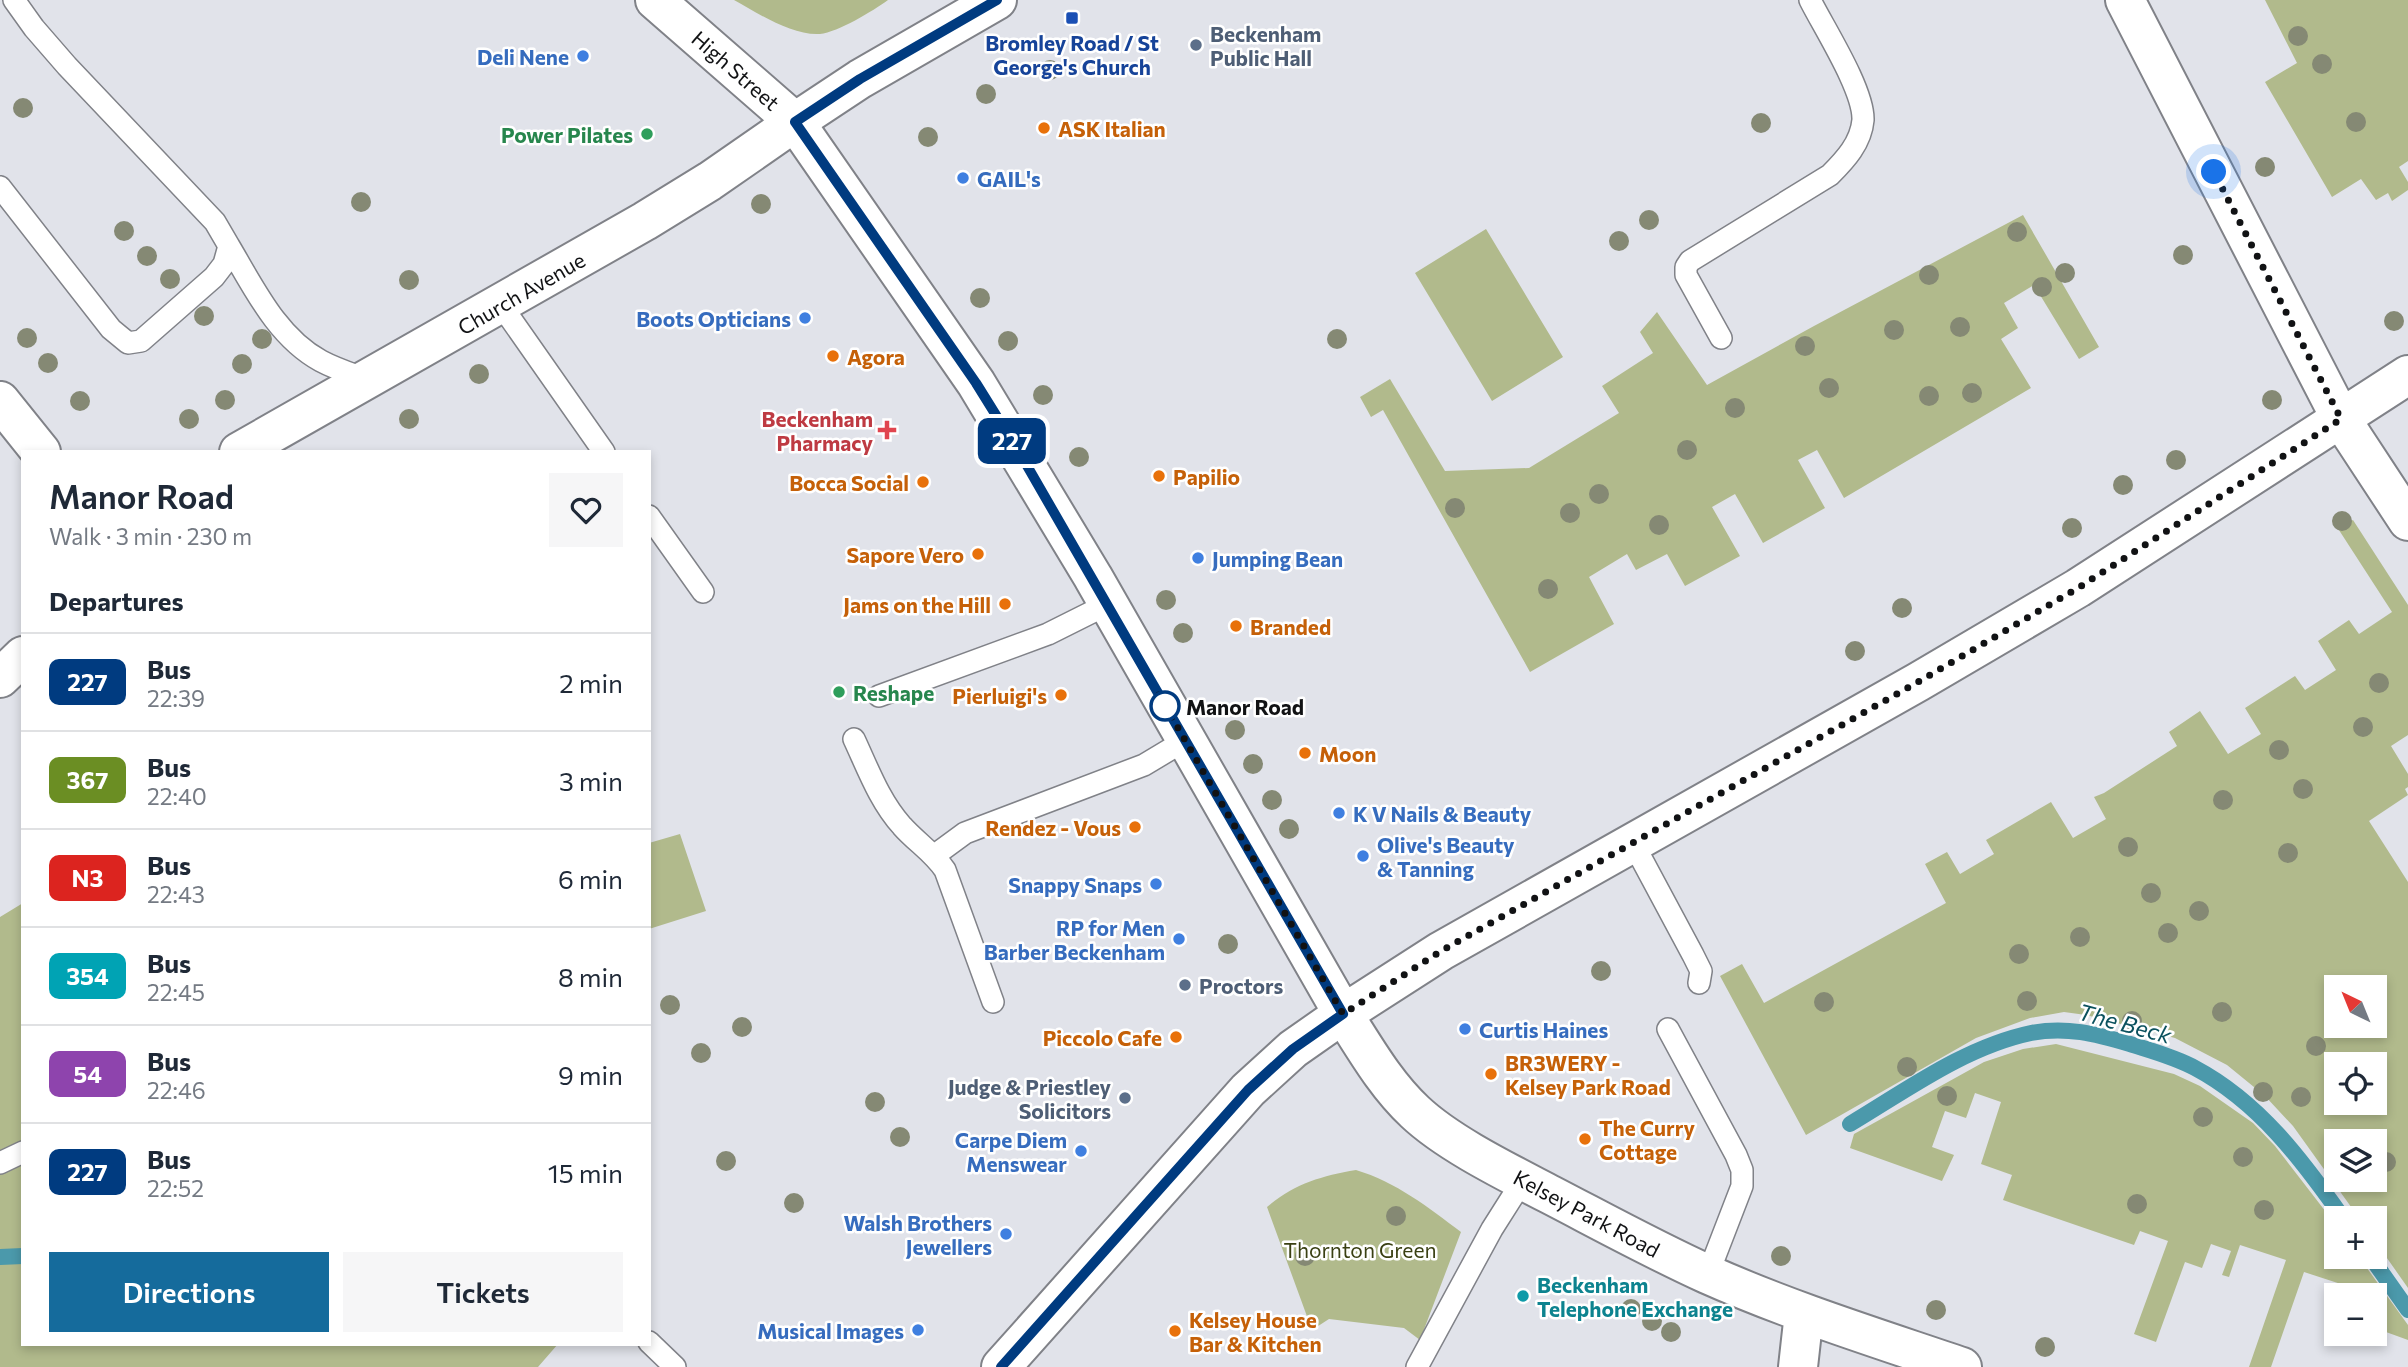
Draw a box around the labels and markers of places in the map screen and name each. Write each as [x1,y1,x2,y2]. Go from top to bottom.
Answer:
marker: Bromley Road / St George's Church [1064,10,1080,26]
place label: Beckenham Public Hall [1210,21,1321,70]
place label: Bromley Road / St George's Church [985,30,1159,79]
marker: Beckenham Public Hall [1188,37,1204,53]
place label: Deli Nene [477,44,569,69]
marker: Deli Nene [575,48,591,64]
place label: ASK Italian [1058,116,1166,141]
marker: ASK Italian [1036,120,1052,136]
place label: Power Pilates [501,122,633,147]
marker: Power Pilates [639,126,655,142]
place label: GAIL's [977,166,1041,191]
marker: GAIL's [955,170,971,186]
place label: Boots Opticians [636,306,791,331]
marker: Boots Opticians [797,310,813,326]
place label: Agora [847,344,905,369]
marker: Agora [825,348,841,364]
place label: Beckenham Pharmacy [762,406,873,455]
marker: Beckenham Pharmacy [879,422,895,438]
place label: Papilio [1173,464,1240,489]
marker: Papilio [1151,468,1167,484]
place label: Bocca Social [789,470,909,495]
marker: Bocca Social [915,474,931,490]
place label: Sapore Vero [846,542,964,567]
marker: Sapore Vero [970,546,986,562]
place label: Jumping Bean [1212,546,1343,571]
marker: Jumping Bean [1190,550,1206,566]
place label: Jams on the Hill [843,592,991,617]
marker: Jams on the Hill [997,596,1013,612]
place label: Branded [1250,614,1331,639]
marker: Branded [1228,618,1244,634]
place label: Reshape [853,680,934,705]
place label: Pierluigi's [952,683,1047,708]
marker: Reshape [831,684,847,700]
marker: Pierluigi's [1053,687,1069,703]
marker: Manor Road [1150,691,1180,721]
place label: Manor Road [1186,694,1304,719]
place label: Moon [1319,741,1376,766]
marker: Moon [1297,745,1313,761]
place label: K V Nails & Beauty [1353,801,1532,826]
marker: K V Nails & Beauty [1331,805,1347,821]
place label: Rendez - Vous [985,815,1121,840]
marker: Rendez - Vous [1127,819,1143,835]
place label: Olive's Beauty & Tanning [1377,832,1515,881]
marker: Olive's Beauty & Tanning [1355,848,1371,864]
place label: Snappy Snaps [1008,872,1142,897]
marker: Snappy Snaps [1148,876,1164,892]
place label: RP for Men Barber Beckenham [984,915,1165,964]
marker: RP for Men Barber Beckenham [1171,931,1187,947]
place label: Proctors [1199,973,1283,998]
marker: Proctors [1177,977,1193,993]
place label: Curtis Haines [1479,1017,1608,1042]
marker: Curtis Haines [1457,1021,1473,1037]
place label: Piccolo Cafe [1043,1025,1162,1050]
marker: Piccolo Cafe [1168,1029,1184,1045]
place label: BR3WERY - Kelsey Park Road [1505,1050,1671,1099]
marker: BR3WERY - Kelsey Park Road [1483,1066,1499,1082]
place label: Judge & Priestley Solicitors [948,1074,1111,1123]
marker: Judge & Priestley Solicitors [1117,1090,1133,1106]
place label: The Curry Cottage [1599,1115,1695,1164]
place label: Carpe Diem Menswear [955,1127,1067,1176]
marker: The Curry Cottage [1577,1131,1593,1147]
marker: Carpe Diem Menswear [1073,1143,1089,1159]
place label: Walsh Brothers Jewellers [843,1210,992,1259]
marker: Walsh Brothers Jewellers [998,1226,1014,1242]
place label: Beckenham Telephone Exchange [1537,1272,1733,1321]
marker: Beckenham Telephone Exchange [1515,1288,1531,1304]
place label: Kelsey House Bar & Kitchen [1189,1307,1322,1356]
place label: Musical Images [757,1318,904,1343]
marker: Musical Images [910,1322,926,1338]
marker: Kelsey House Bar & Kitchen [1167,1323,1183,1339]

